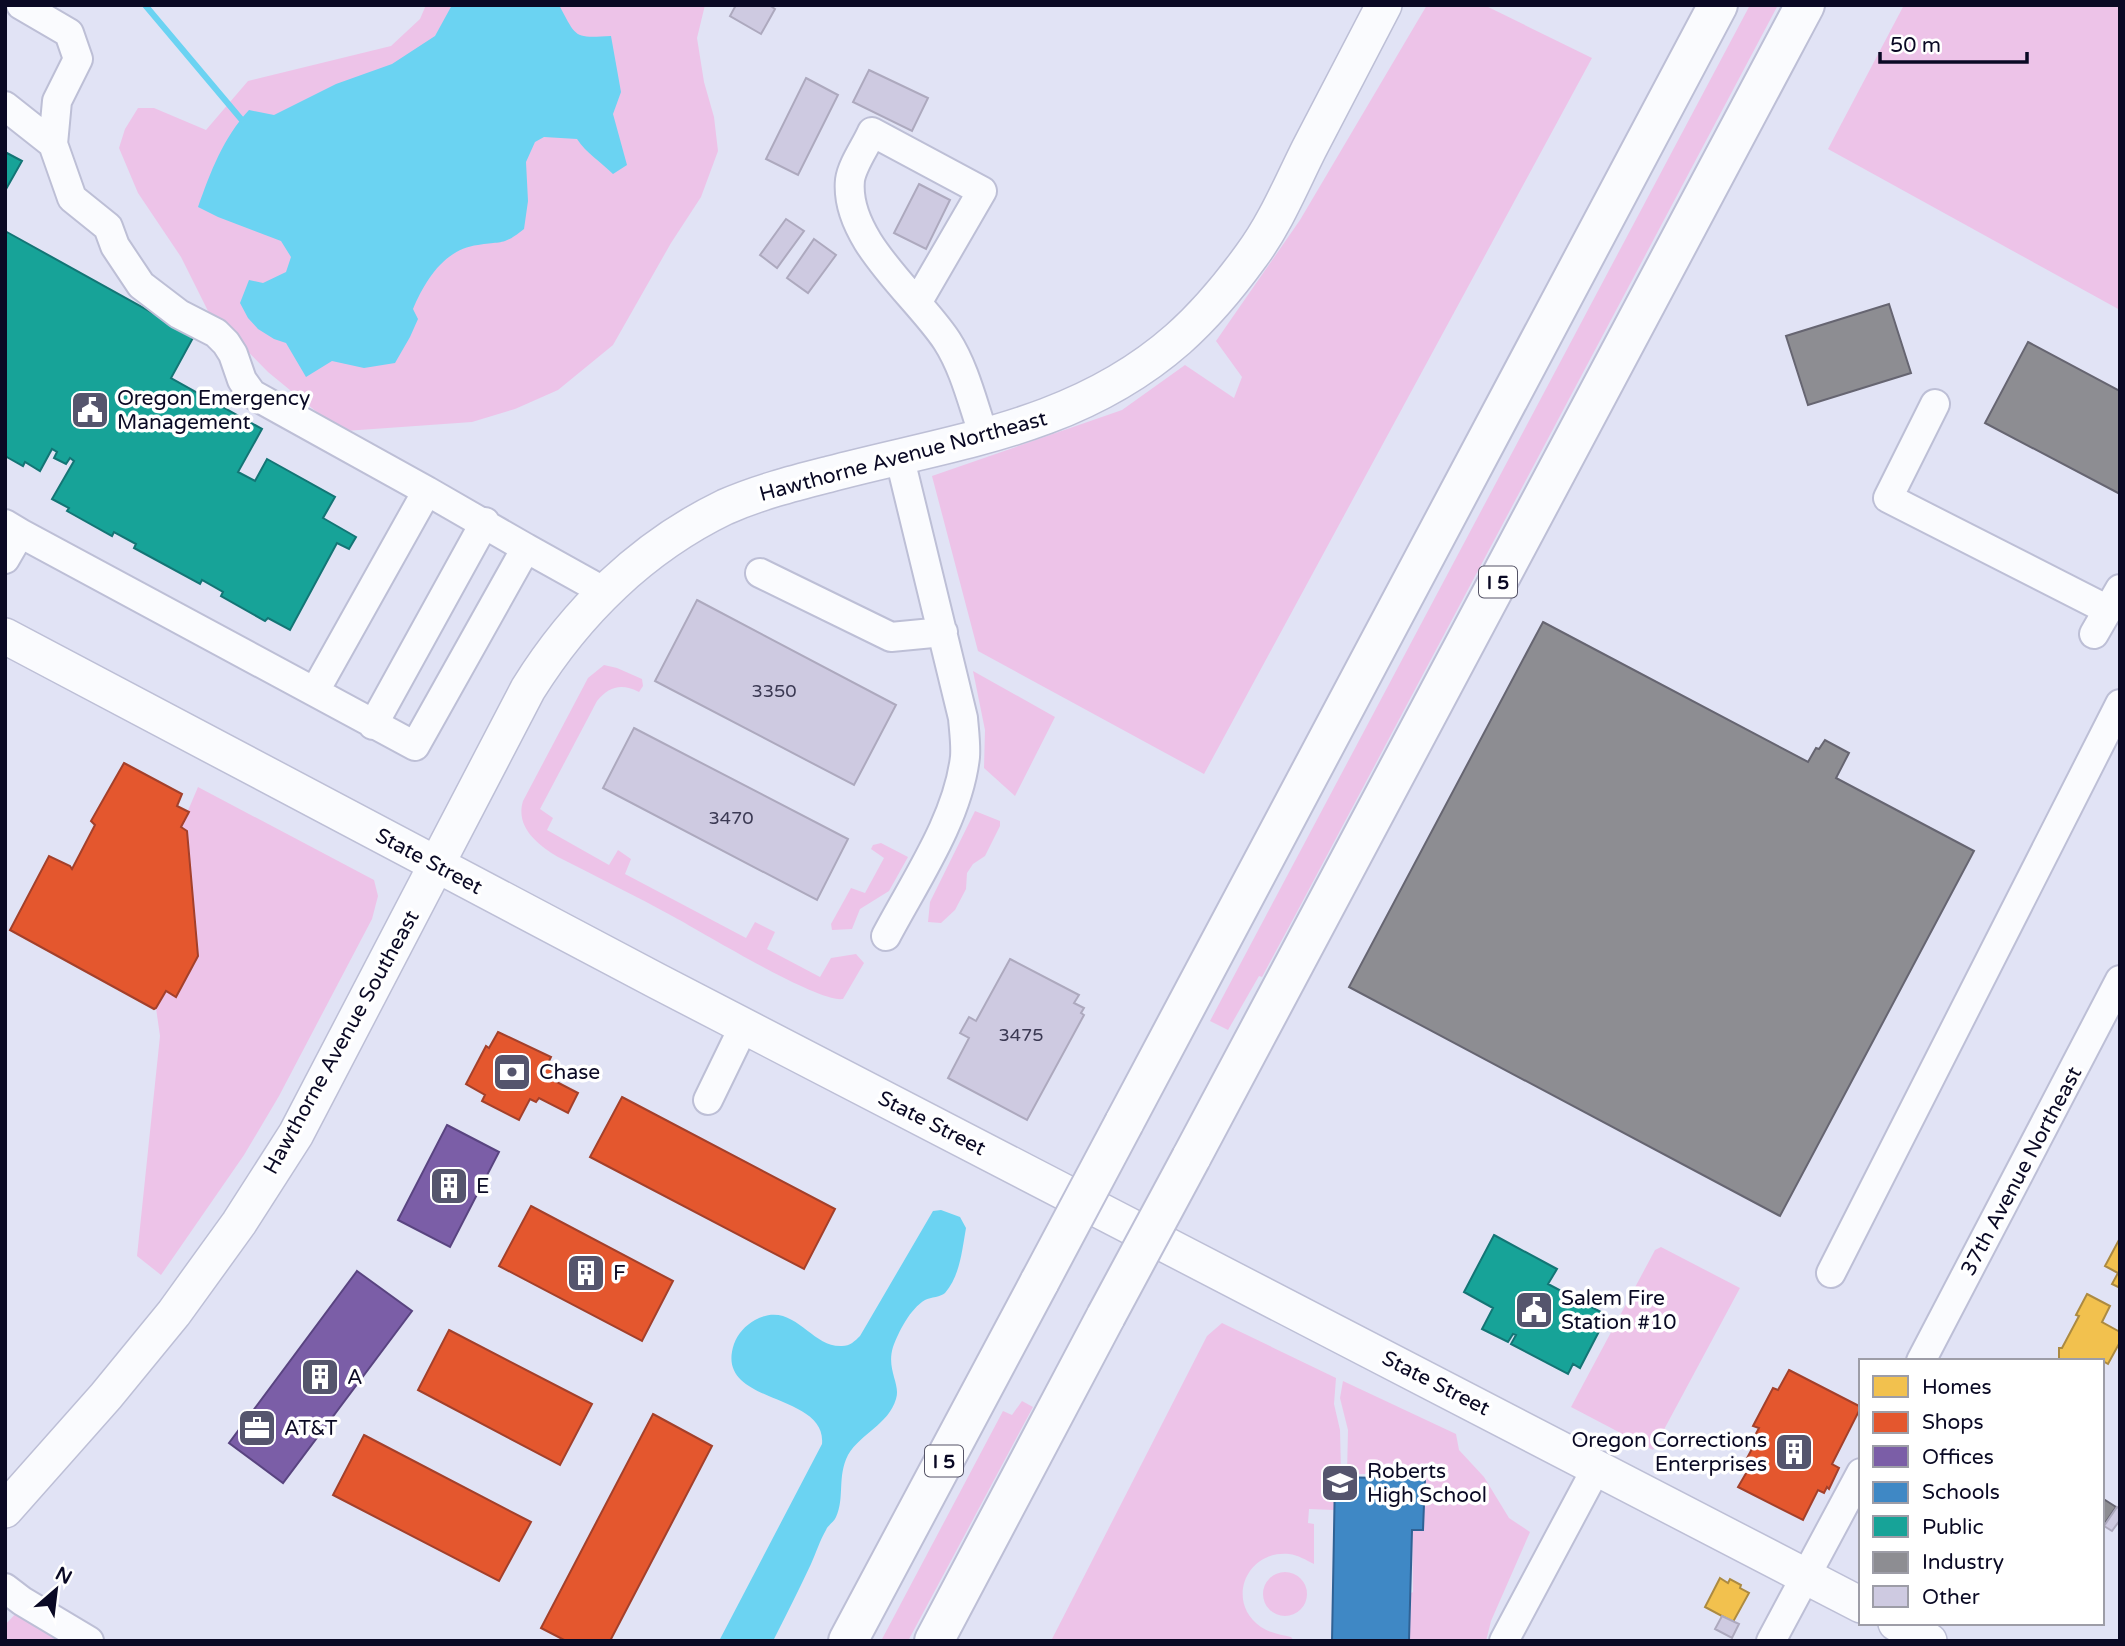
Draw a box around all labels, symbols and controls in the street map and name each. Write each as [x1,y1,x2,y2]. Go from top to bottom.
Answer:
scale bar [1880,21,2027,65]
text: 50 m [1890,33,1941,58]
place label: Oregon Emergency Management [117,386,310,435]
public building icon: Oregon Emergency Management [69,389,111,431]
street label: Hawthorne Avenue Northeast [757,406,1050,507]
road number: I 5 [1479,566,1517,597]
house number: 3350 [751,680,797,702]
house number: 3470 [708,807,754,829]
street label: State Street [371,823,486,900]
street label: Hawthorne Avenue Southeast [258,906,425,1179]
house number: 3475 [998,1024,1044,1046]
bank icon: Chase [491,1051,533,1093]
place label: Chase [539,1060,600,1085]
street label: 37th Avenue Northeast [1956,1062,2087,1280]
street label: State Street [874,1086,990,1161]
building icon: E [428,1165,470,1207]
place label: E [476,1174,489,1199]
building icon: F [565,1252,607,1294]
place label: F [613,1261,626,1286]
place label: Salem Fire Station #10 [1561,1286,1677,1335]
public building icon: Salem Fire Station #10 [1513,1289,1555,1331]
street label: State Street [1378,1346,1494,1421]
building icon: A [299,1356,341,1398]
legend [1859,1359,2104,1625]
place label: A [347,1365,363,1390]
text: Homes [1922,1375,1992,1400]
office icon: AT&T [236,1407,278,1449]
text: Shops [1922,1410,1984,1435]
place label: AT&T [284,1416,338,1441]
place label: Oregon Corrections Enterprises [1571,1428,1767,1477]
building icon: Oregon Corrections Enterprises [1773,1431,1815,1473]
text: Offices [1922,1445,1994,1470]
road number: I 5 [925,1446,963,1476]
place label: Roberts High School [1367,1459,1487,1508]
school or university icon: Roberts High School [1319,1462,1361,1504]
text: Schools [1922,1480,2000,1505]
text: Public [1922,1515,1984,1540]
text: Industry [1922,1550,2004,1575]
north arrow [21,1555,91,1625]
text: N [52,1563,75,1589]
text: Other [1922,1585,1980,1610]

